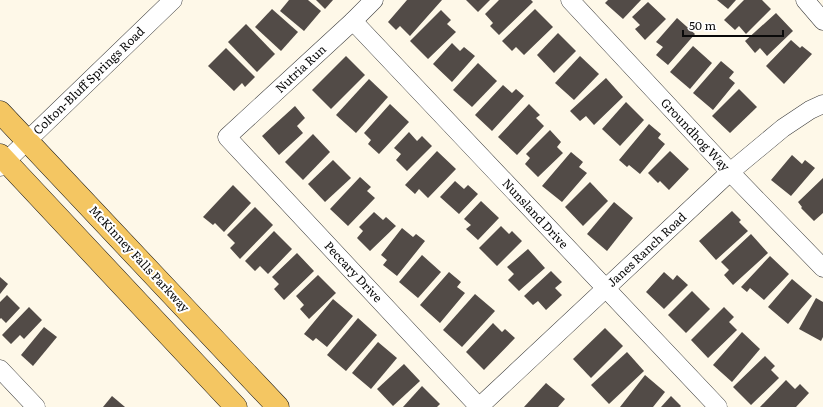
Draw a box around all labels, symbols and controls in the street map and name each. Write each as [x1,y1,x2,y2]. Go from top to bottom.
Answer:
scale bar [683,12,783,38]
text: 50 m [689,16,716,34]
street label: Colton-Bluff Springs Road [28,22,149,138]
street label: Nutria Run [271,40,330,97]
street label: Groundhog Way [657,94,734,175]
street label: Nunsland Drive [498,174,573,252]
street label: McKinney Falls Parkway [85,201,194,316]
street label: Janes Ranch Road [603,207,690,291]
street label: Peccary Drive [320,237,387,306]

